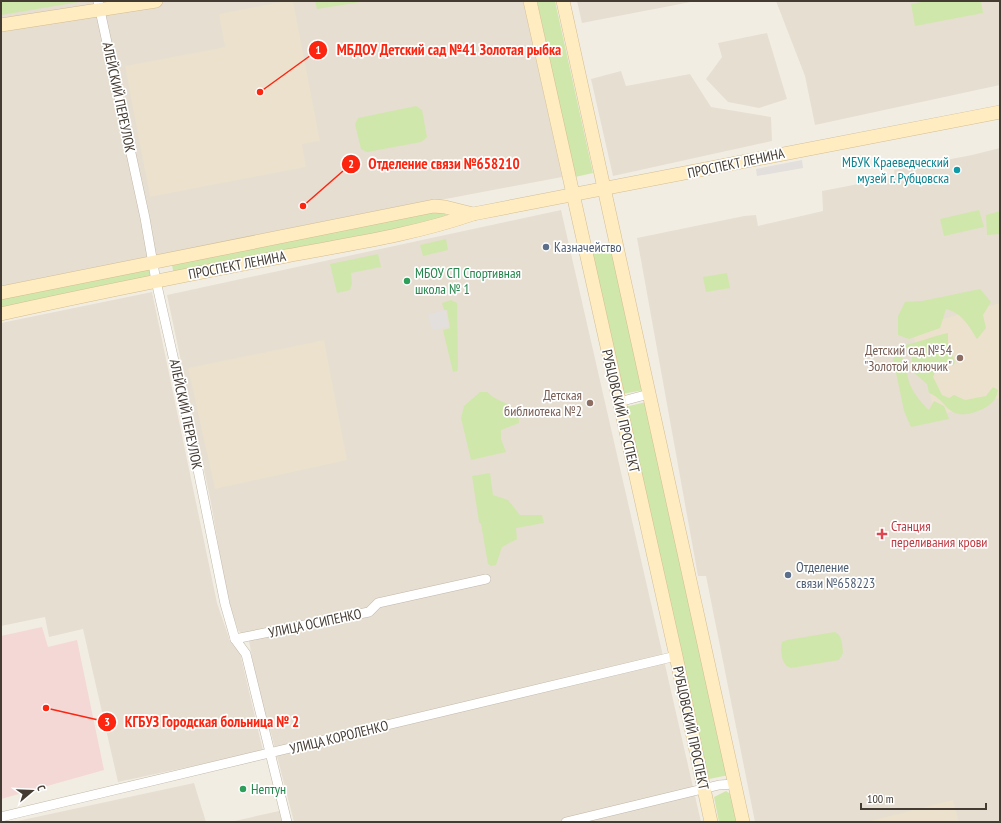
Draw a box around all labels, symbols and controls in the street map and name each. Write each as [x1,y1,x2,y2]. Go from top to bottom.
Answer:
callout: МБДОУ Детский сад №41 Золотая рыбка [308,36,569,63]
street label: АЛЕЙСКИЙ ПЕРЕУЛОК [99,40,139,154]
text: МБДОУ Детский сад №41 Золотая рыбка [337,40,561,59]
text: 1 [315,42,321,57]
street label: ПРОСПЕКТ ЛЕНИНА [686,144,787,182]
callout: Отделение связи №658210 [341,151,528,178]
place label: МБУК Краеведческий музей г. Рубцовска [842,153,949,187]
text: Отделение связи №658210 [368,154,520,173]
text: 2 [348,156,354,171]
marker: МБУК Краеведческий музей г. Рубцовска [952,165,962,175]
place label: Казначейство [554,238,622,256]
marker: Казначейство [541,242,551,252]
street label: ПРОСПЕКТ ЛЕНИНА [187,247,288,283]
place label: МБОУ СП Спортивная школа № 1 [415,264,521,298]
marker: МБОУ СП Спортивная школа № 1 [402,276,412,286]
place label: Детский сад №54 "Золотой ключик" [864,341,953,375]
street label: РУБЦОВСКИЙ ПРОСПЕКТ [598,348,644,475]
marker: Детский сад №54 "Золотой ключик" [955,353,965,363]
street label: АЛЕЙСКИЙ ПЕРЕУЛОК [166,357,206,471]
place label: Детская библиотека №2 [504,386,582,420]
marker: Детская библиотека №2 [585,398,595,408]
place label: Станция переливания крови [891,517,988,551]
marker: Станция переливания крови [876,528,888,540]
place label: Отделение связи №658223 [796,558,875,592]
marker: Отделение связи №658223 [783,570,793,580]
street label: УЛИЦА ОСИПЕНКО [267,604,363,642]
street label: РУБЦОВСКИЙ ПРОСПЕКТ [669,665,713,792]
callout: КГБУЗ Городская больница № 2 [97,708,307,735]
text: КГБУЗ Городская больница № 2 [125,712,299,731]
text: 3 [104,714,110,729]
street label: УЛИЦА КОРОЛЕНКО [288,716,390,758]
north arrow [12,771,52,811]
place label: Нептун [251,780,286,798]
text: С [34,783,49,792]
marker: Нептун [238,784,248,794]
scale bar [861,785,986,811]
text: 100 m [867,791,894,806]

